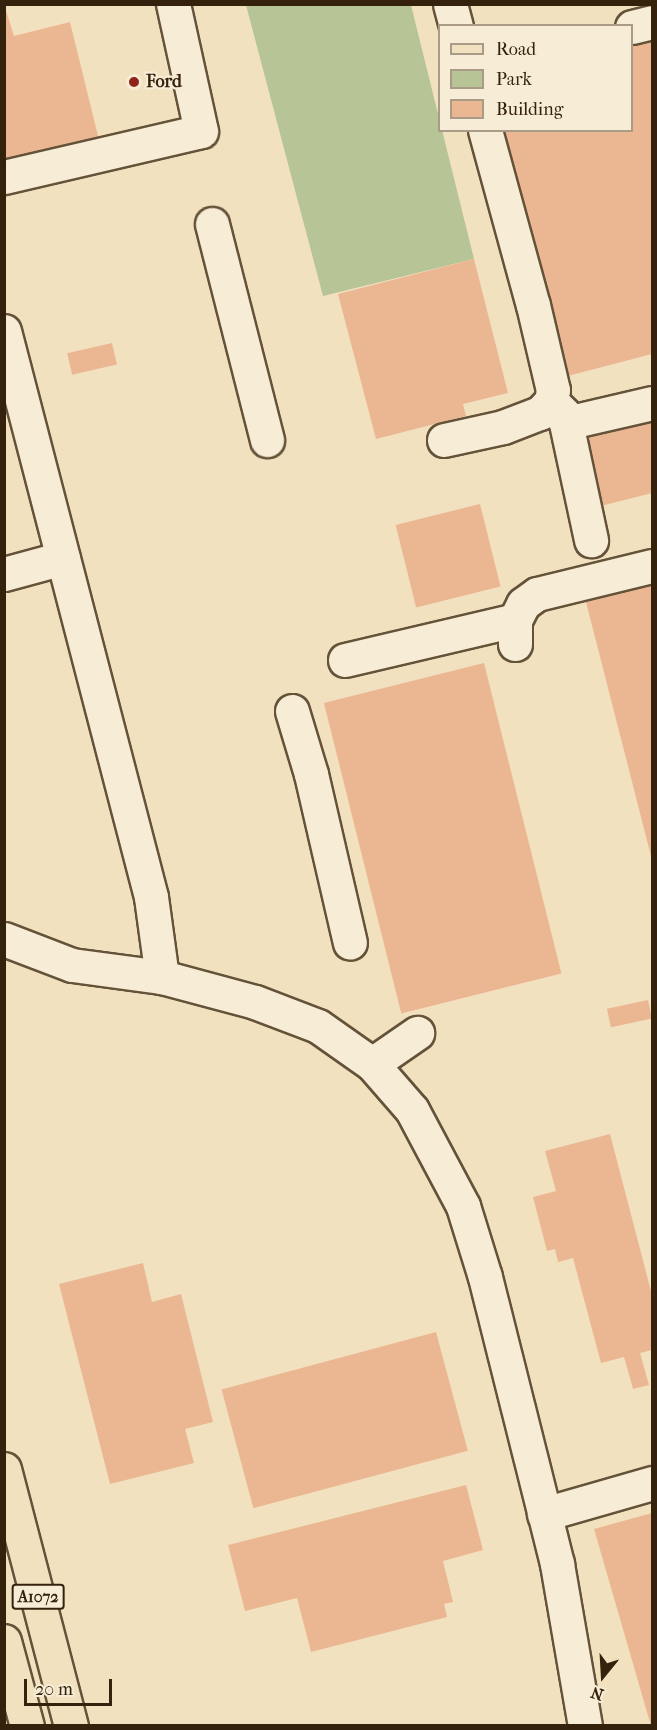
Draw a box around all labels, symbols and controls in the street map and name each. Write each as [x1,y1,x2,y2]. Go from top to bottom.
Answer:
legend [438,24,633,132]
text: Road [496,39,536,60]
text: Park [496,69,532,90]
place label: Ford [146,71,182,93]
marker: Ford [127,75,141,89]
text: Building [496,99,563,120]
road number: A1072 [11,1584,65,1610]
north arrow [573,1646,633,1706]
scale bar [27,1667,116,1705]
text: 20 m [35,1679,73,1700]
text: N [589,1683,606,1705]

